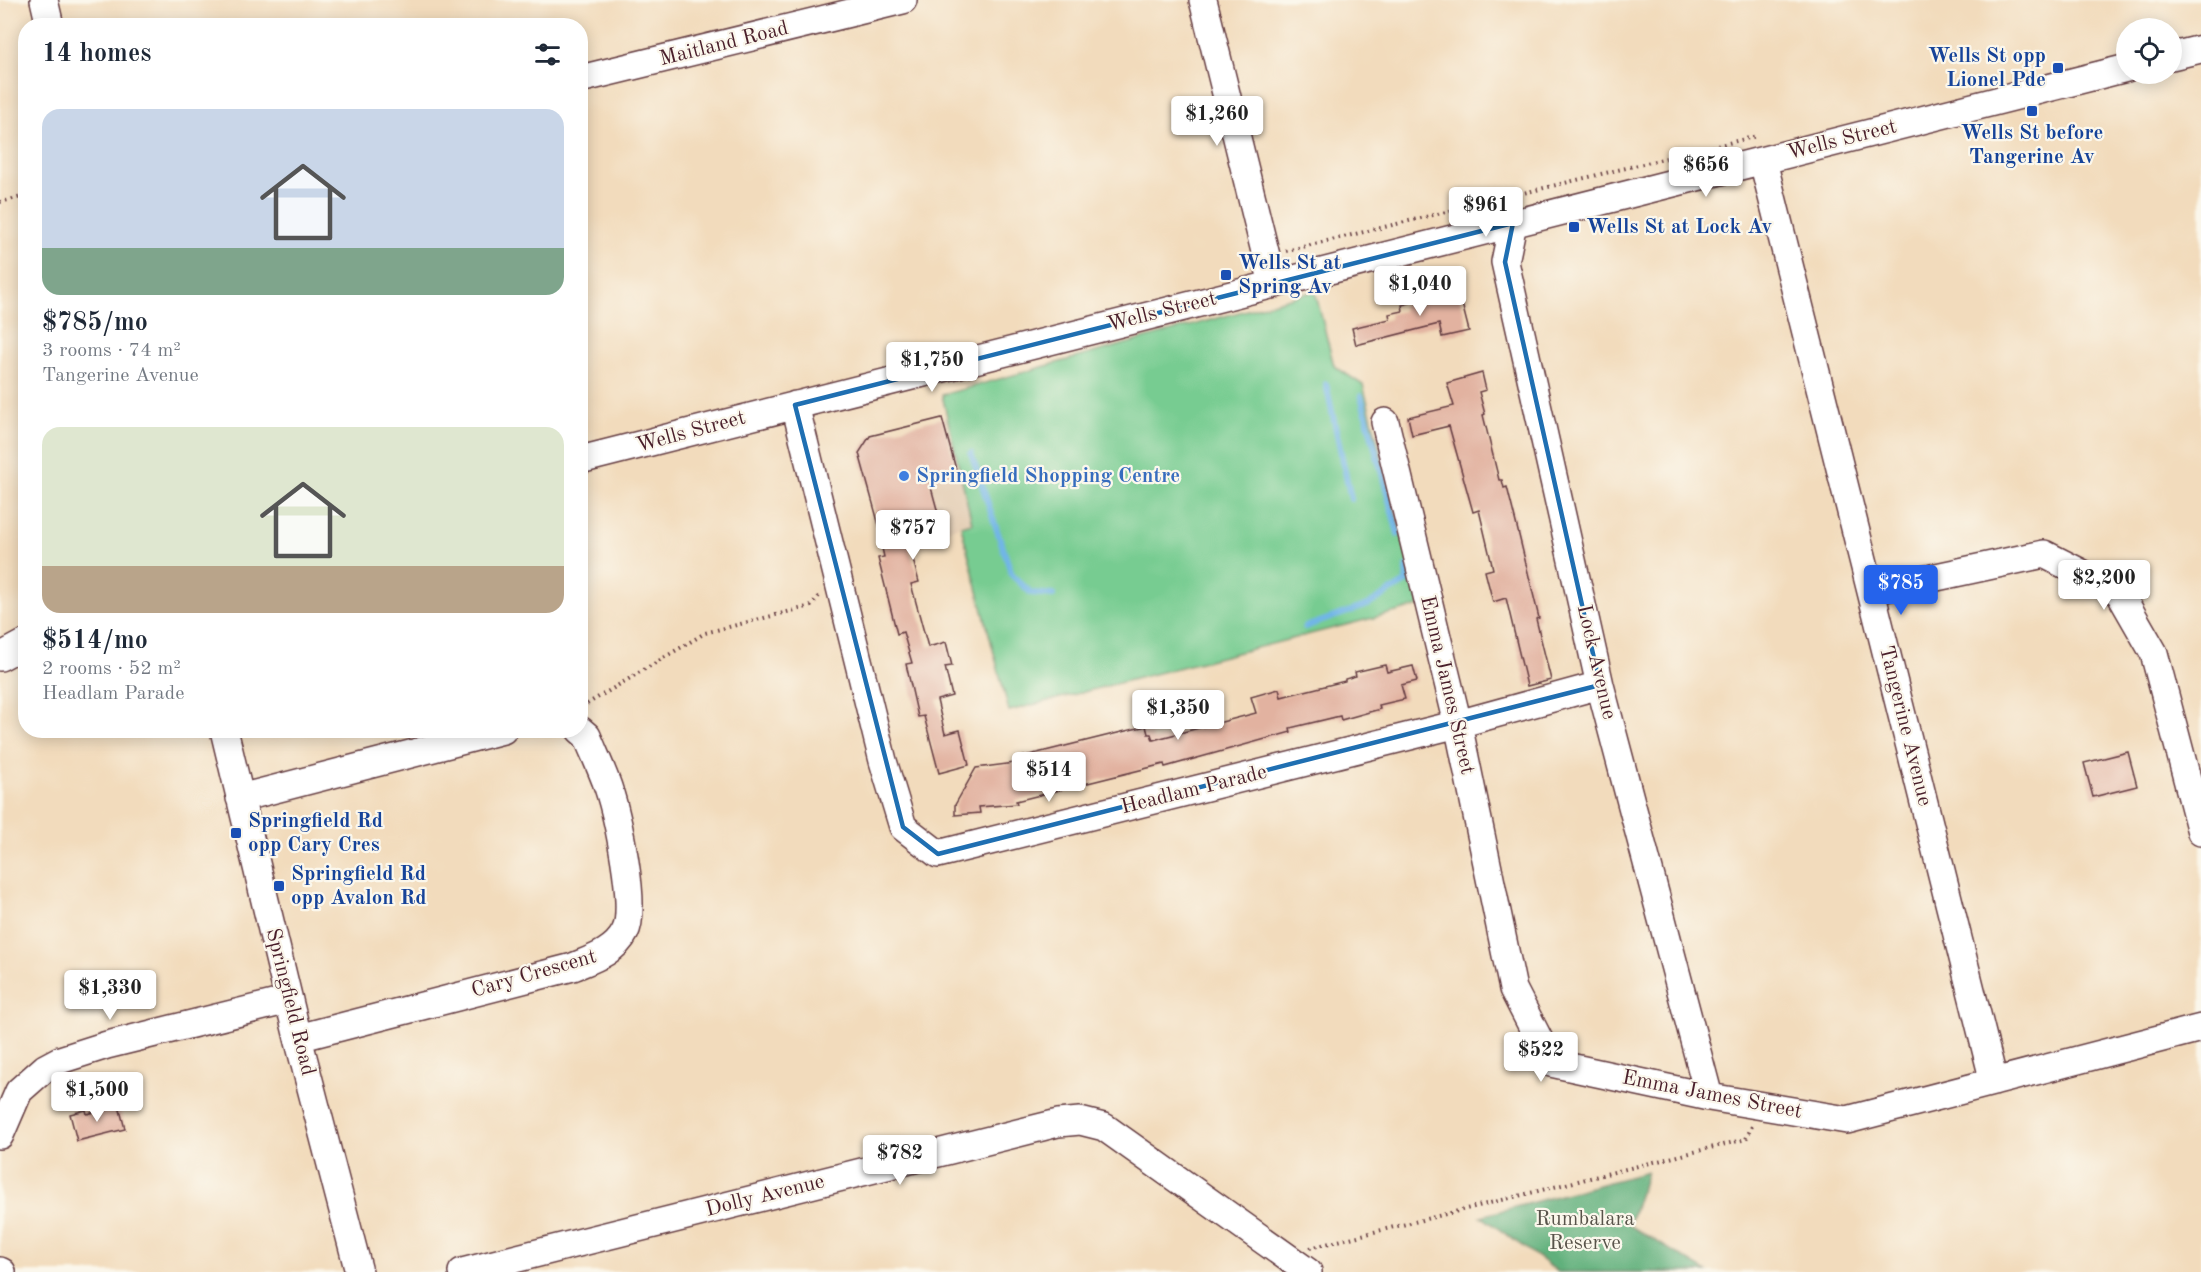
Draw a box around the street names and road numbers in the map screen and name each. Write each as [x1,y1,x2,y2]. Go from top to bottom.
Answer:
street label: Maitland Road [657,18,791,70]
street label: Wells Street [1785,116,1899,164]
street label: Wells Street [1105,288,1219,336]
street label: Wells Street [634,407,748,457]
street label: Emma James Street [1416,594,1478,776]
street label: Lock Avenue [1573,603,1619,721]
street label: Tangerine Avenue [1875,644,1935,808]
street label: Headlam Parade [1119,762,1269,818]
street label: Springfield Road [262,926,318,1078]
street label: Cary Crescent [469,946,599,1002]
street label: Emma James Street [1620,1067,1804,1123]
street label: Dolly Avenue [703,1171,827,1221]

